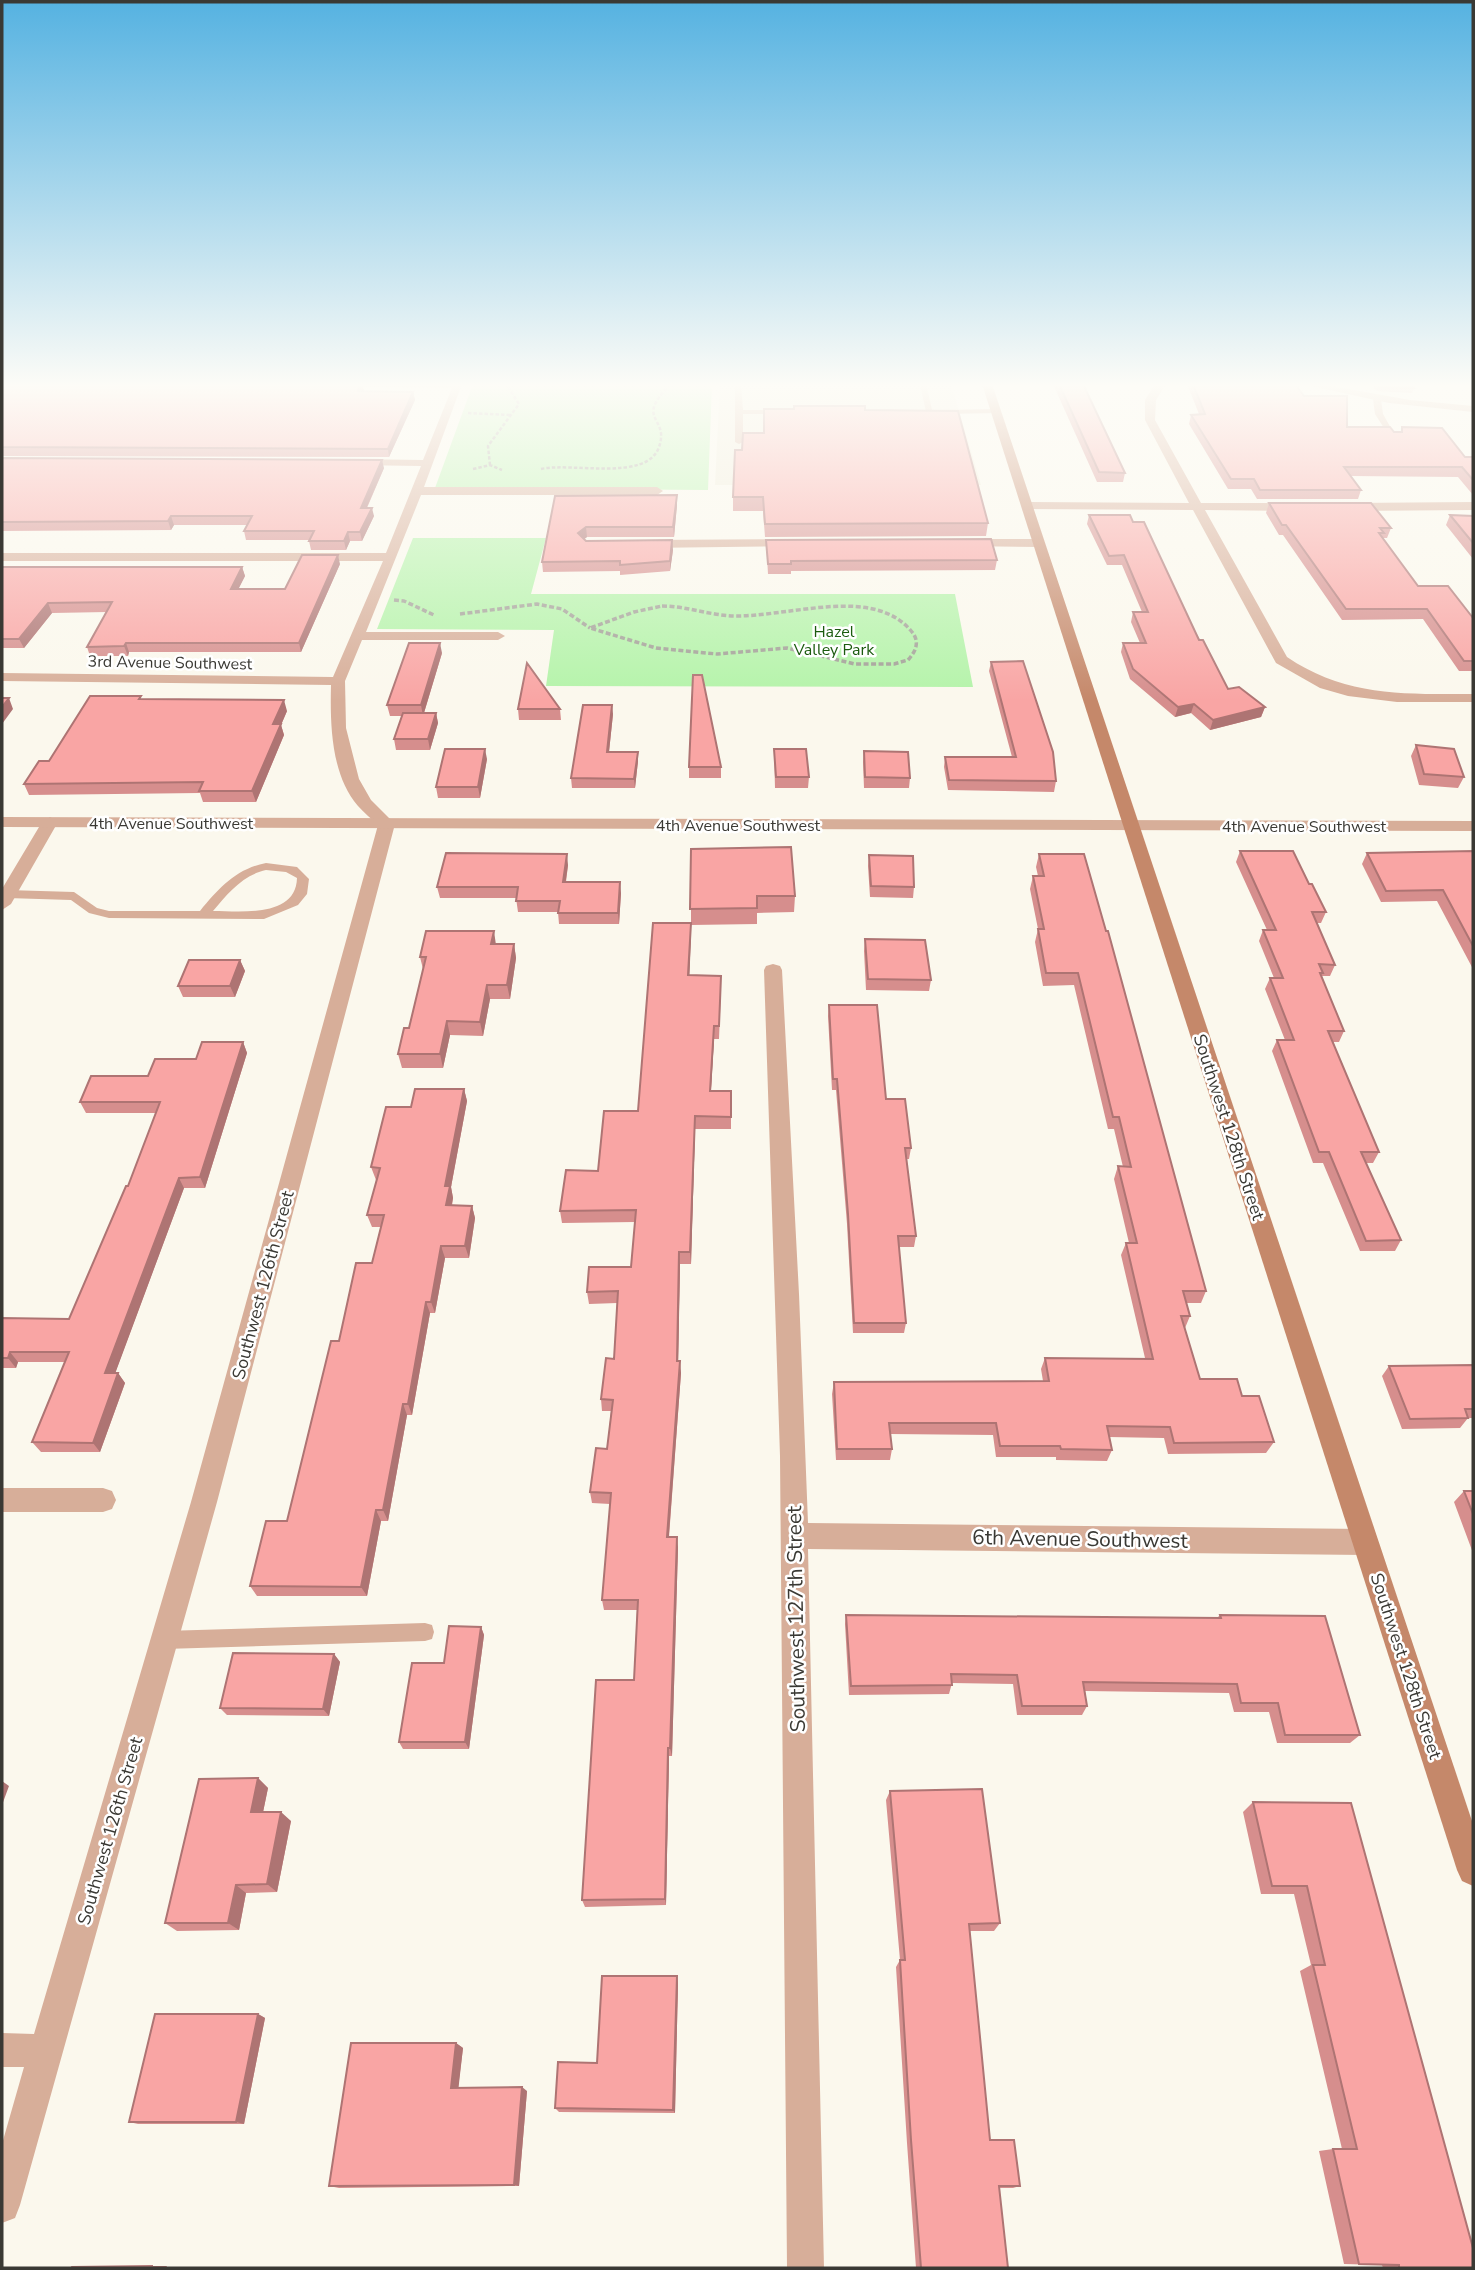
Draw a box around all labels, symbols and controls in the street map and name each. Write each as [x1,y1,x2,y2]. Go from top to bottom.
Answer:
park label: Hazel Valley Park [793,621,875,661]
street label: 3rd Avenue Southwest [87,651,253,675]
street label: 4th Avenue Southwest [89,813,254,835]
street label: 4th Avenue Southwest [656,815,821,837]
street label: 4th Avenue Southwest [1222,816,1387,838]
street label: Southwest 128th Street [1188,1031,1271,1224]
street label: Southwest 126th Street [226,1187,300,1382]
street label: Southwest 127th Street [780,1505,812,1733]
street label: 6th Avenue Southwest [972,1523,1189,1555]
street label: Southwest 128th Street [1365,1570,1448,1763]
street label: Southwest 126th Street [72,1734,149,1928]

